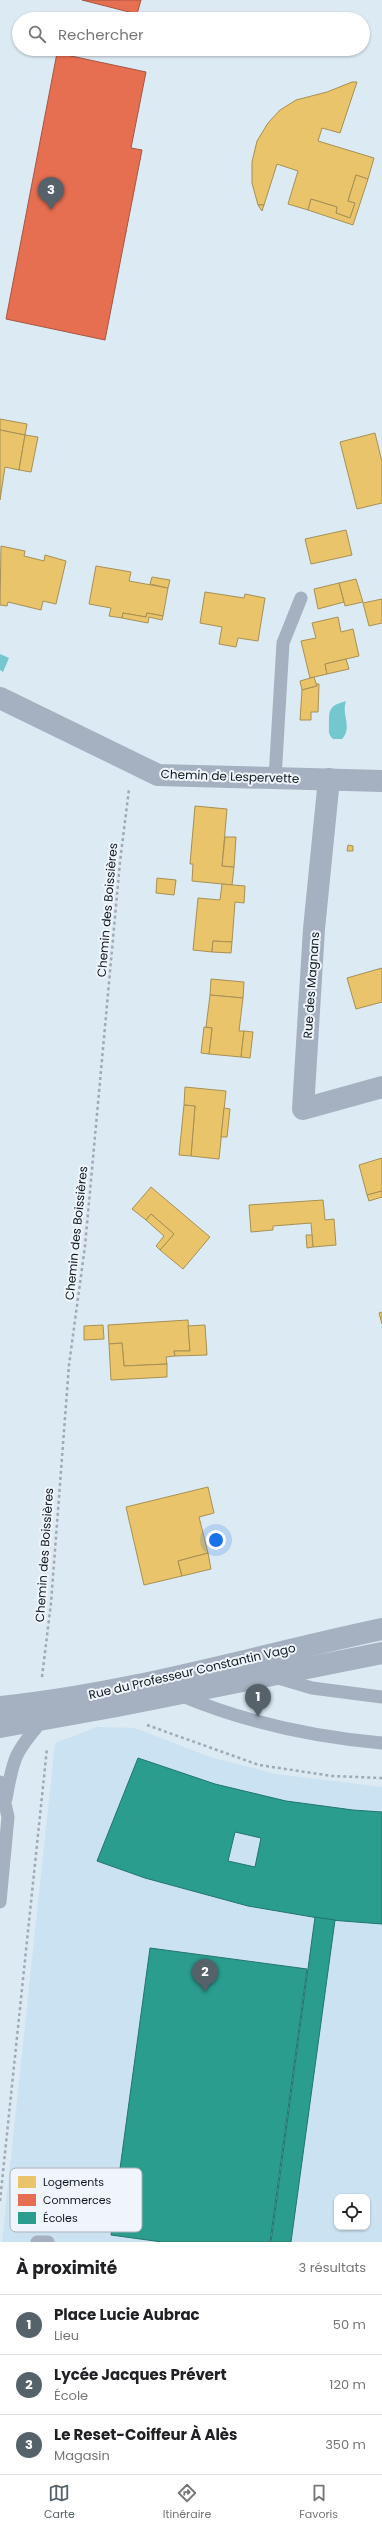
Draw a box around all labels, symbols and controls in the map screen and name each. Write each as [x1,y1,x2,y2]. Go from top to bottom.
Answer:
search box [12,12,370,56]
icon: search [26,23,48,45]
text: Rechercher [58,24,144,45]
pin: 3 [38,177,64,210]
street label: Chemin de Lespervette [160,765,300,787]
street label: Chemin des Boissières [93,842,121,978]
street label: Rue des Magnans [299,931,323,1039]
street label: Chemin des Boissières [61,1165,91,1301]
street label: Chemin des Boissières [31,1487,57,1623]
your location [206,1530,226,1550]
street label: Rue du Professeur Constantin Vago [87,1639,297,1703]
pin: 1 [245,1684,271,1717]
pin: 2 [192,1959,218,1992]
legend [10,2168,142,2232]
text: Logements [43,2174,104,2190]
text: Commerces [43,2192,112,2208]
map controls [334,2194,370,2230]
button: locate [334,2194,370,2230]
text: Écoles [43,2210,78,2226]
text: À proximité [16,2256,117,2280]
text: 3 résultats [299,2258,366,2277]
text: Place Lucie Aubrac [54,2304,200,2325]
text: 1 [27,2315,31,2334]
text: 50 m [333,2315,366,2334]
text: Lieu [54,2326,79,2345]
text: Lycée Jacques Prévert [54,2364,227,2385]
text: 2 [25,2375,33,2394]
text: 120 m [329,2375,366,2394]
text: École [54,2386,88,2405]
text: Le Reset-Coiffeur À Alès [54,2424,237,2445]
text: 3 [25,2435,33,2454]
text: 350 m [325,2435,366,2454]
text: Magasin [54,2446,110,2465]
tab: Carte [44,2482,75,2523]
tab: Itinéraire [163,2482,211,2523]
tab: Favoris [299,2482,338,2523]

